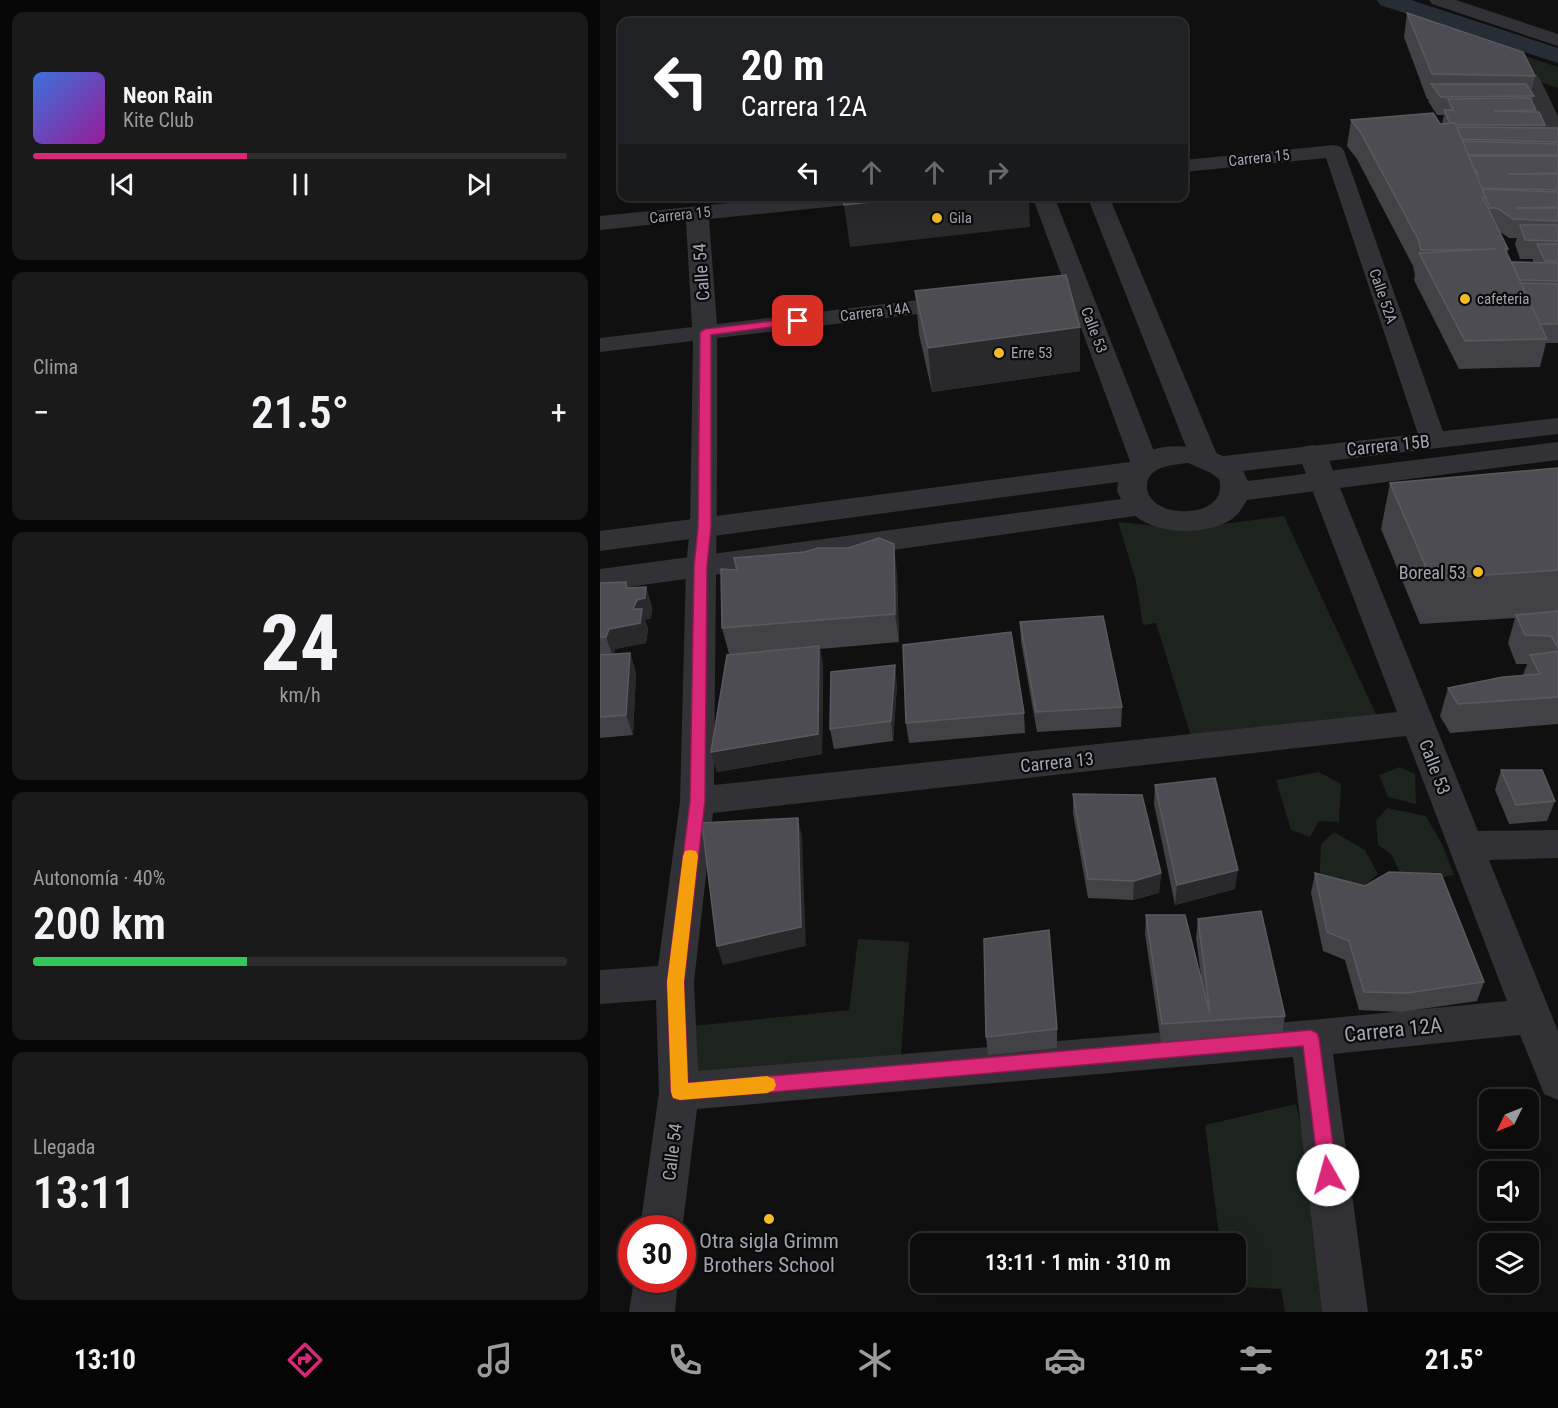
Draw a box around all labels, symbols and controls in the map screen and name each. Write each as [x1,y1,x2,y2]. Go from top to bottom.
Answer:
text: 20 m [741,41,824,90]
icon: left [642,42,720,120]
text: Neon Rain [123,83,213,108]
text: Carrera 12A [741,91,867,123]
text: Kite Club [123,108,194,132]
street label: Carrera 15 [1228,146,1290,170]
icon: left [792,156,825,189]
icon: ahead [855,156,888,189]
icon: ahead [918,156,951,189]
icon: right [981,156,1014,189]
icon: previous [106,168,139,201]
icon: pause [284,168,317,201]
icon: next [462,168,495,201]
street label: Carrera 15 [649,203,711,227]
place label: Gila [949,209,972,227]
marker: Gila [930,211,944,225]
street label: Calle 54 [689,243,713,301]
street label: Calle 52A [1365,266,1401,326]
place label: cafeteria [1477,290,1529,308]
marker: cafeteria [1458,292,1472,306]
pin [772,295,823,346]
street label: Carrera 14A [839,299,911,325]
icon: arrive [781,304,814,337]
street label: Calle 53 [1077,304,1111,356]
place label: Erre 53 [1011,344,1053,362]
marker: Erre 53 [992,346,1006,360]
text: Clima [33,355,78,379]
text: 21.5° [251,386,349,439]
text: − [33,393,50,432]
text: + [551,393,567,432]
street label: Carrera 15B [1345,430,1431,460]
place label: Boreal 53 [1399,562,1466,583]
marker: Boreal 53 [1471,565,1485,579]
text: 24 [261,598,339,689]
text: km/h [279,683,321,707]
street label: Calle 53 [1415,736,1455,798]
street label: Carrera 13 [1019,748,1095,776]
text: Autonomía · 40% [33,866,165,890]
text: 200 km [33,897,166,950]
street label: Carrera 12A [1343,1013,1443,1047]
north arrow [1479,1089,1539,1149]
map controls [1479,1089,1539,1293]
street label: Calle 54 [658,1122,686,1182]
text: Llegada [33,1135,95,1159]
position arrow [1296,1143,1360,1207]
button: sound [1479,1161,1539,1221]
text: 13:11 [33,1166,135,1219]
marker: Otra sigla Grimm Brothers School [762,1212,776,1226]
speed limit sign: 30 [618,1215,696,1293]
place label: Otra sigla Grimm Brothers School [699,1229,839,1277]
button: layers [1479,1233,1539,1293]
text: 13:11 · 1 min · 310 m [985,1250,1171,1275]
icon: directions [284,1339,326,1381]
icon: music [474,1339,516,1381]
icon: phone [664,1339,706,1381]
icon: climate [854,1339,896,1381]
icon: car [1044,1339,1086,1381]
icon: filters [1235,1339,1277,1381]
text: 13:10 [74,1344,136,1376]
text: 21.5° [1425,1344,1484,1376]

